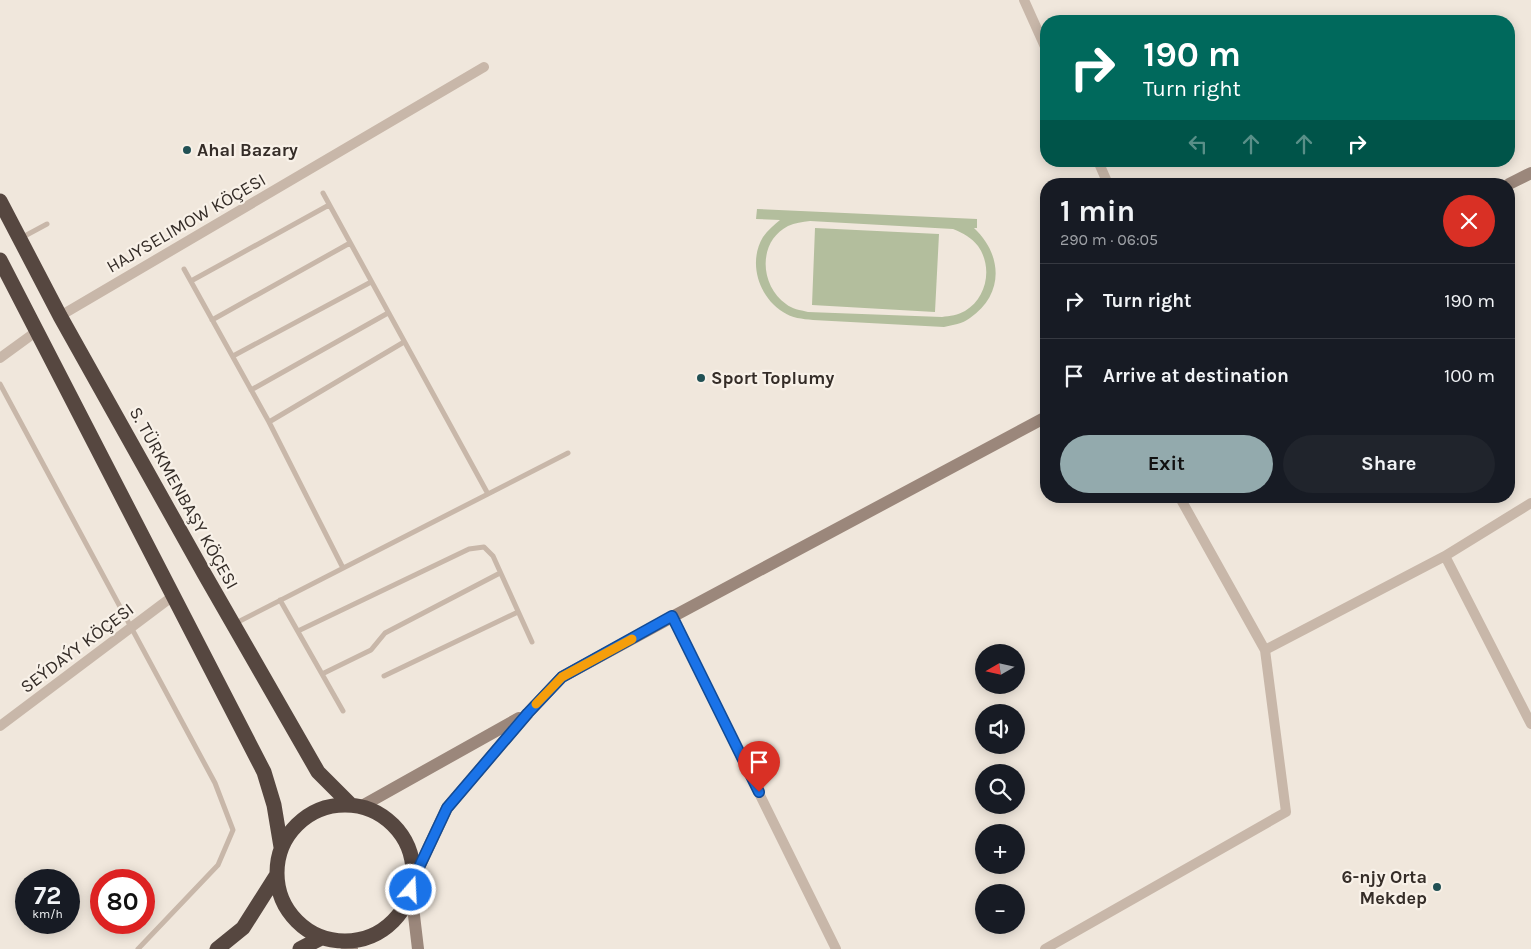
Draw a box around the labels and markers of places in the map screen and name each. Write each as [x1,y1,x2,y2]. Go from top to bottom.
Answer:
place label: Ahal Bazary [197,139,298,161]
marker: Ahal Bazary [181,144,193,156]
place label: Sport Toplumy [711,367,834,389]
marker: Sport Toplumy [695,372,707,384]
pin [738,741,780,792]
place label: 6-njy Orta Mekdep [1342,866,1427,909]
marker: 6-njy Orta Mekdep [1431,881,1443,893]

